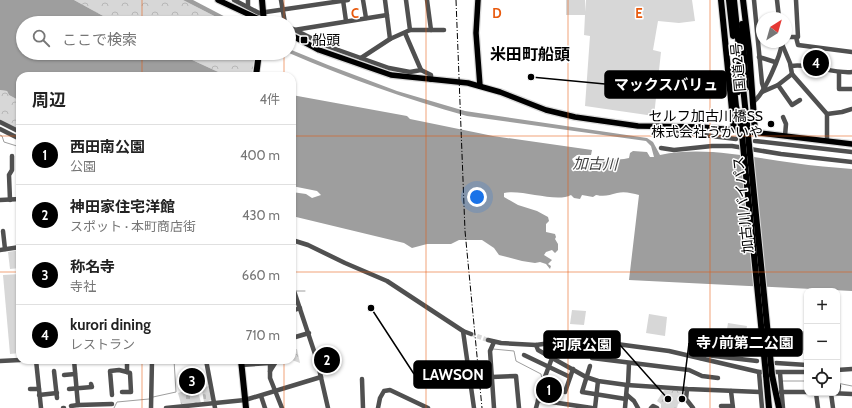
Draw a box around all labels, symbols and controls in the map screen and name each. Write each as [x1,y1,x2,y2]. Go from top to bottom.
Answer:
text: C [351,5,359,21]
text: D [492,5,502,21]
text: E [635,5,643,21]
north arrow [756,12,792,48]
search box [16,16,296,60]
icon: search [30,27,52,49]
text: ここで検索 [62,31,137,49]
place label: 船頭 [312,31,340,49]
marker: 船頭 [299,35,309,45]
street label: 国道2号 [727,42,749,92]
district label: 米田町船頭 [490,45,570,64]
pin: 4 [803,48,829,78]
callout: マックスバリュ [605,71,726,98]
text: マックスバリュ [614,76,718,94]
text: 周辺 [32,90,66,110]
text: 4件 [259,91,280,107]
place label: セルフ加古川橋SS 株式会社うかいや [649,107,763,141]
marker: セルフ加古川橋SS 株式会社うかいや [766,119,776,129]
text: 西田南公園 [70,138,145,156]
text: 1 [43,147,47,163]
text: 400 m [240,147,280,163]
water label: 加古川 [572,155,620,173]
street label: 加古川バイパス [729,155,757,255]
text: 公園 [70,158,96,174]
your location [467,187,487,207]
text: 神田家住宅洋館 [70,198,175,216]
text: 2 [42,207,48,223]
text: 430 m [242,207,280,223]
text: スポット · 本町商店街 [70,218,196,234]
text: 称名寺 [70,258,115,276]
text: 3 [41,267,49,283]
text: 660 m [242,267,280,283]
text: 寺社 [70,278,96,294]
map controls [804,288,840,396]
button: + [804,288,840,324]
text: kurori dining [70,316,151,334]
button: − [804,324,840,360]
text: 4 [41,327,49,343]
text: 710 m [246,327,280,343]
callout: 寺ﾉ前第二公園 [689,329,802,356]
callout: 河原公園 [544,331,620,358]
text: 寺ﾉ前第二公園 [696,334,794,352]
text: レストラン [70,336,135,352]
text: 河原公園 [552,336,612,354]
pin: 2 [314,345,340,375]
button: locate [804,360,840,396]
callout: LAWSON [414,361,491,388]
pin: 3 [179,366,205,396]
text: LAWSON [422,366,484,384]
pin: 1 [536,375,562,405]

